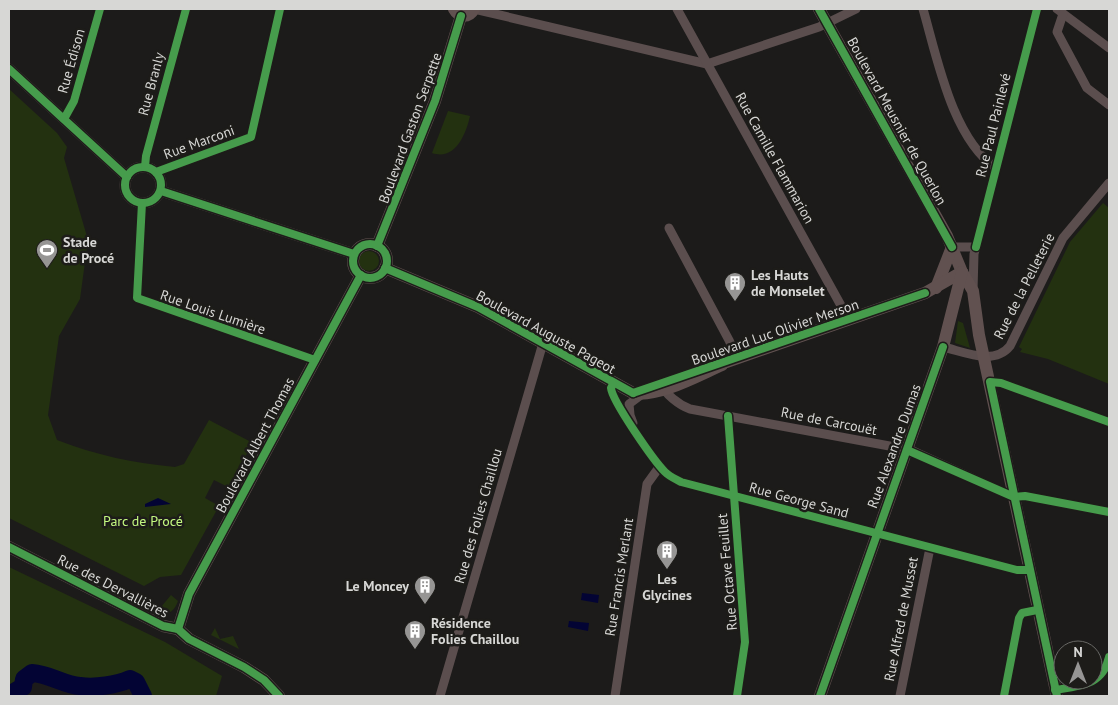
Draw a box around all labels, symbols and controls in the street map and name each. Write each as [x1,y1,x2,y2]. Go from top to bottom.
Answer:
street label: Rue Édison [53,27,89,95]
street label: Boulevard Meusnier de Querlon [843,34,951,208]
street label: Rue Branly [134,50,168,118]
street label: Boulevard Gaston Serpette [374,50,446,206]
street label: Rue Paul Painlevé [971,71,1015,179]
street label: Rue Camille Flammarion [731,89,819,227]
street label: Rue Marconi [161,121,237,163]
street label: Rue de la Pelleterie [989,230,1059,342]
place label: Stade de Procé [63,233,114,267]
sports icon: Stade de Procé [35,238,59,269]
place label: Les Hauts de Monselet [751,266,825,300]
building icon: Les Hauts de Monselet [723,271,747,302]
street label: Rue Louis Lumière [158,286,268,338]
street label: Boulevard Auguste Pageot [473,286,619,378]
street label: Boulevard Luc Olivier Merson [689,295,861,369]
street label: Boulevard Albert Thomas [212,374,298,516]
street label: Rue Alexandre Dumas [863,381,925,511]
street label: Rue de Carcouët [780,403,879,439]
street label: Rue des Folies Chaillou [450,446,506,586]
street label: Rue George Sand [747,478,851,522]
park label: Parc de Procé [103,512,183,530]
street label: Rue Octave Feuillet [713,513,741,631]
street label: Rue Francis Merlant [601,516,637,637]
building icon: Les Glycines [655,539,679,570]
street label: Rue des Dervallières [54,550,172,622]
street label: Rue Alfred de Musset [880,555,922,683]
place label: Les Glycines [642,570,692,604]
building icon: Le Moncey [413,574,437,605]
place label: Le Moncey [346,577,409,595]
place label: Résidence Folies Chaillou [431,614,519,648]
building icon: Résidence Folies Chaillou [403,619,427,650]
north arrow [1053,640,1103,690]
text: N [1073,643,1083,661]

